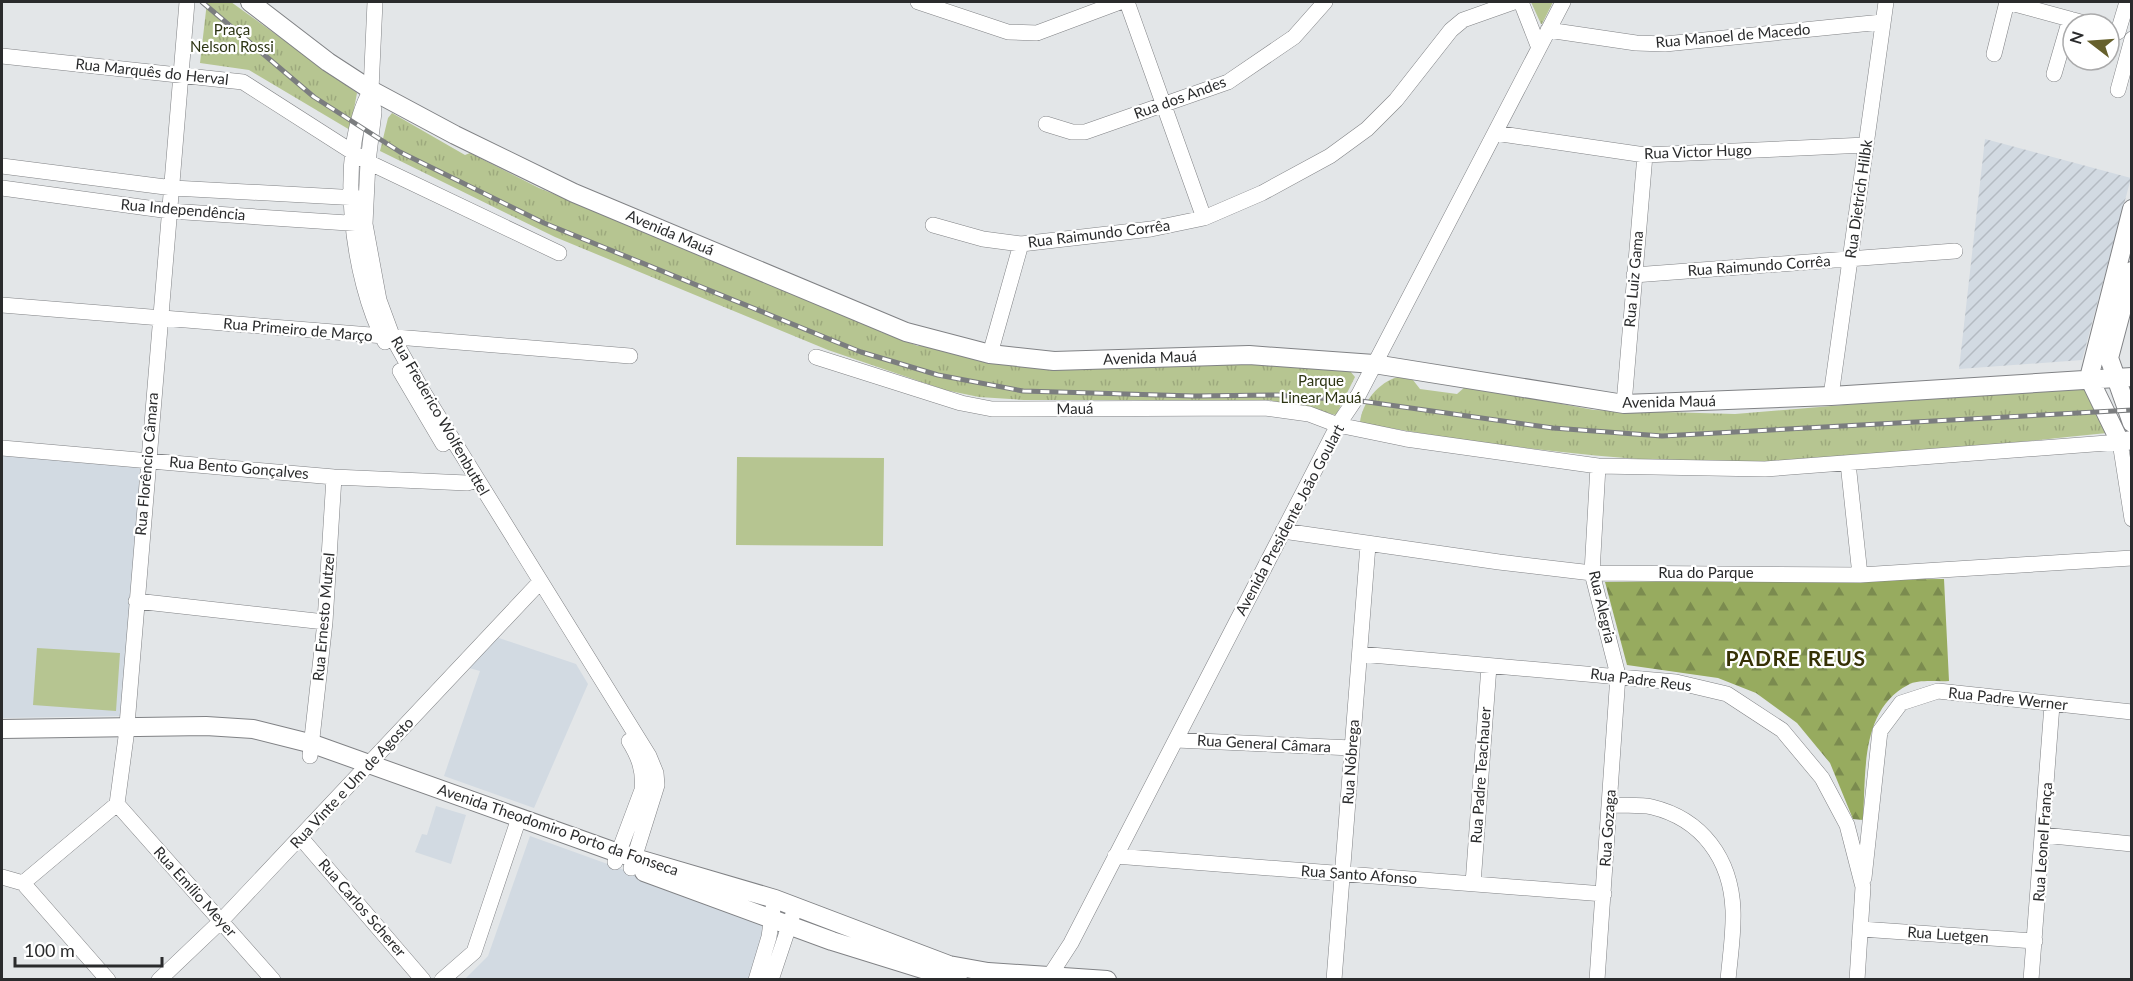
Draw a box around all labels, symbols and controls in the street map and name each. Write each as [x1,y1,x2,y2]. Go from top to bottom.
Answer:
north arrow [2061,12,2121,72]
street label: Rua Manoel de Macedo [1655,19,1811,51]
park label: Praça Nelson Rossi [190,20,274,55]
text: N [2065,29,2087,46]
street label: Rua Marquês do Herval [75,54,230,88]
street label: Rua dos Andes [1131,72,1228,122]
street label: Rua Dietrich Hilbk [1841,138,1875,259]
street label: Rua Victor Hugo [1644,140,1752,162]
street label: Rua Independência [120,195,246,223]
street label: Avenida Mauá [624,205,717,259]
street label: Rua Raimundo Corrêa [1027,215,1171,251]
street label: Rua Luiz Gama [1620,230,1646,328]
street label: Rua Raimundo Corrêa [1687,251,1831,279]
street label: Rua Primeiro de Março [223,313,374,345]
street label: Rua Frederico Wolfenbuttel [388,333,494,498]
street label: Avenida Mauá [1103,346,1197,368]
park label: Parque Linear Mauá [1280,371,1362,406]
street label: Avenida Mauá [1622,391,1716,411]
street label: Rua Florêncio Câmara [131,392,161,536]
street label: Mauá [1056,399,1094,417]
street label: Avenida Presidente João Goulart [1231,420,1348,618]
street label: Rua Bento Gonçalves [169,452,310,482]
street label: Rua Ernesto Mutzel [308,552,338,682]
street label: Rua do Parque [1658,563,1754,581]
street label: Rua Alegria [1586,569,1620,645]
district label: PADRE REUS [1726,645,1866,670]
street label: Rua Padre Reus [1589,664,1693,694]
street label: Rua Padre Werner [1948,683,2069,713]
street label: Rua Padre Teachauer [1466,705,1494,844]
street label: Rua Vinte e Um de Agosto [286,713,417,852]
street label: Rua Nóbrega [1338,719,1362,805]
street label: Rua General Câmara [1197,731,1331,755]
street label: Avenida Theodomiro Porto da Fonseca [435,779,681,879]
street label: Rua Leonel França [2029,782,2055,902]
street label: Rua Gozaga [1595,789,1619,867]
street label: Rua Emílio Meyer [151,842,241,941]
street label: Rua Carlos Scherer [315,855,411,960]
street label: Rua Santo Afonso [1300,861,1418,887]
street label: Rua Luetgen [1907,922,1989,946]
scale bar [15,930,162,968]
text: 100 m [24,939,75,961]

